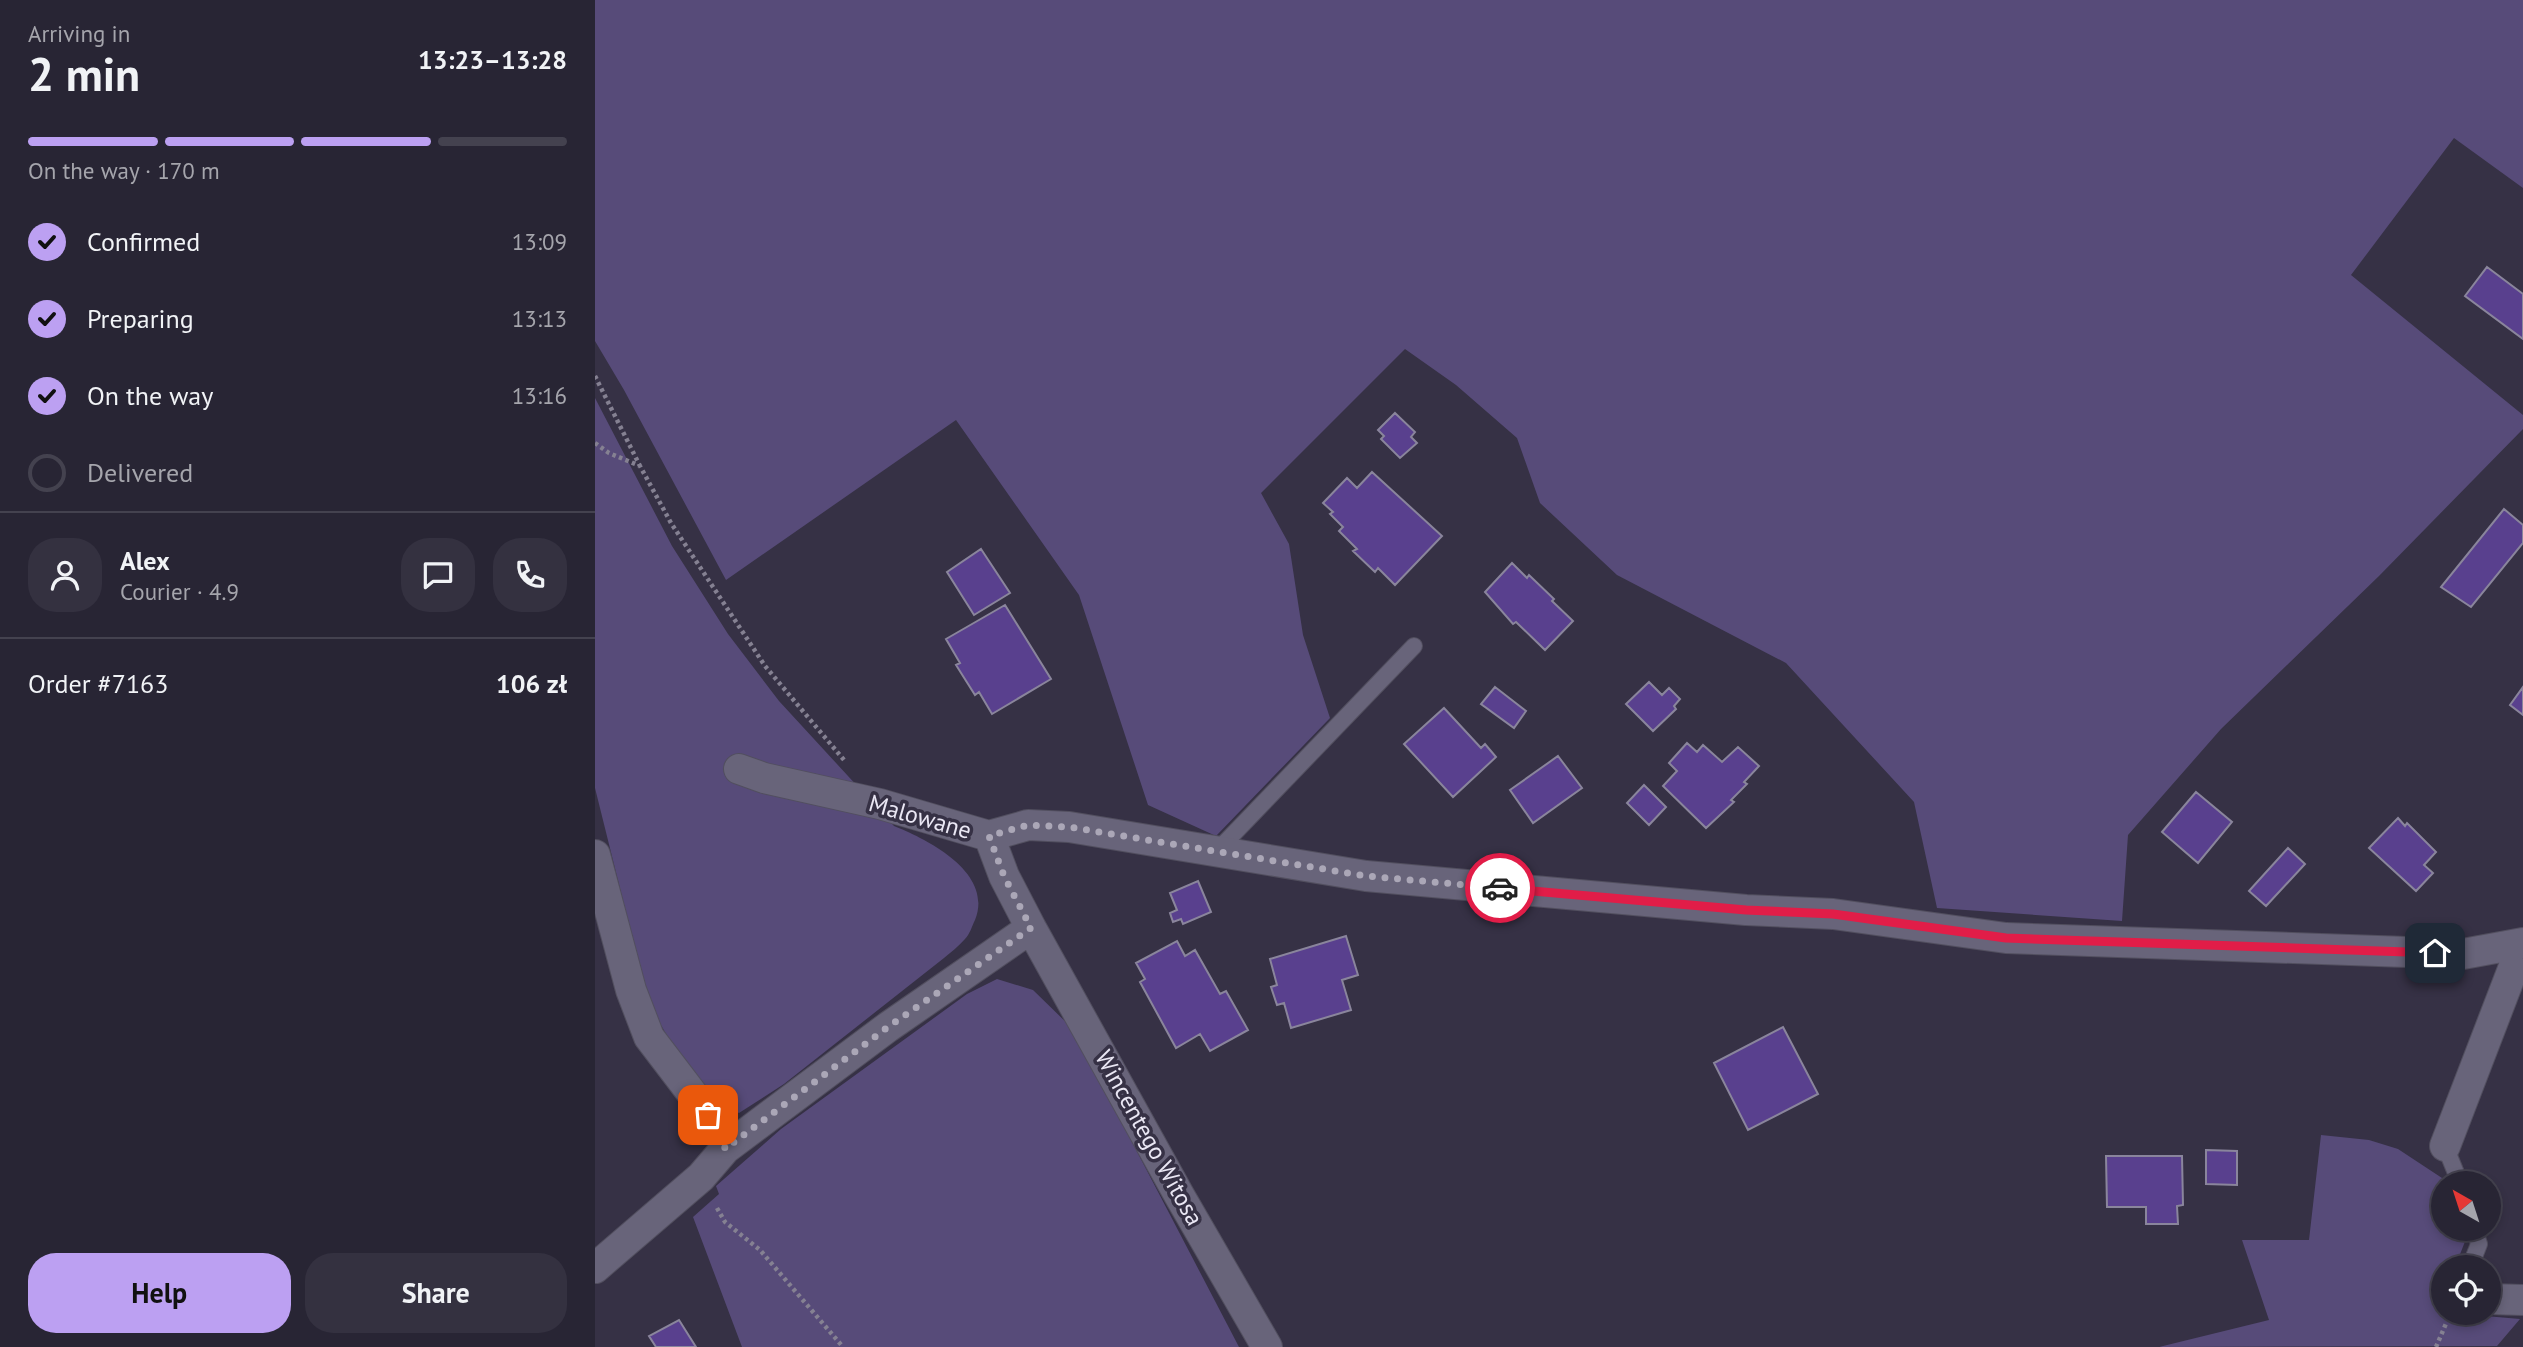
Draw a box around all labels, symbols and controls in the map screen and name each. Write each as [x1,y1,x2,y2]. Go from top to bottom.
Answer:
text: Arriving in [28,19,130,48]
text: 13:23–13:28 [418,43,567,76]
text: 2 min [28,44,140,104]
text: On the way · 170 m [28,156,220,185]
icon: check [28,223,66,261]
text: Confirmed [87,225,200,258]
text: 13:09 [512,227,567,256]
icon: check [28,300,66,338]
text: Preparing [87,302,194,335]
text: 13:13 [512,304,567,333]
icon: check [28,377,66,415]
text: On the way [87,379,213,412]
text: 13:16 [512,381,567,410]
text: Delivered [87,456,193,489]
button: person [28,538,102,612]
button: chat [401,538,475,612]
button: phone [493,538,567,612]
text: Alex [120,544,170,577]
text: Courier · 4.9 [120,577,239,606]
text: Order #7163 [28,667,168,700]
text: 106 zł [496,667,567,700]
street label: Malowane [865,787,975,846]
courier [1465,853,1535,923]
icon: car [1481,869,1519,907]
pin [2405,923,2465,983]
icon: home [2416,934,2454,972]
street label: Wincentego Witosa [1088,1045,1210,1231]
pin [678,1085,738,1145]
icon: bag [689,1096,727,1134]
north arrow [2431,1171,2501,1241]
map controls [2431,1171,2501,1325]
button: Help [28,1253,291,1333]
button: Share [305,1253,567,1333]
button: locate [2431,1255,2501,1325]

